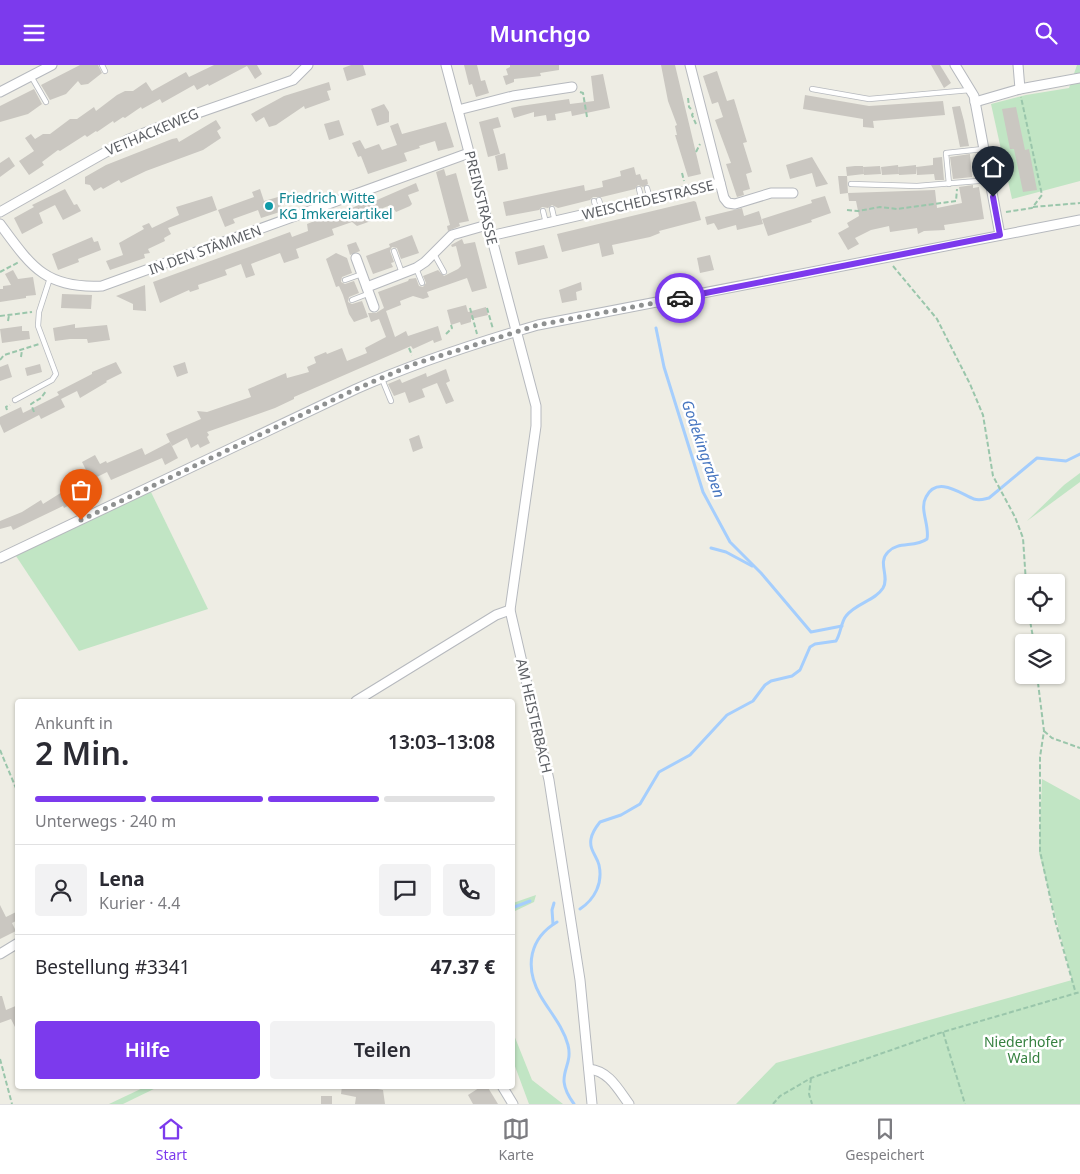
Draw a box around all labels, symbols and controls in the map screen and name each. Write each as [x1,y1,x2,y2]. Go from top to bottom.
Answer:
text: Munchgo [490,18,590,48]
icon: menu [20,19,48,47]
icon: search [1032,19,1060,47]
street label: VETHACKEWEG [102,103,201,160]
pin [972,146,1014,197]
street label: PREINSTRASSE [461,149,502,247]
icon: home [979,153,1007,181]
street label: WEISCHEDESTRASSE [580,175,716,224]
place label: Friedrich Witte KG Imkereiartikel [279,188,393,223]
marker: Friedrich Witte KG Imkereiartikel [263,200,275,212]
street label: IN DEN STÄMMEN [146,220,264,279]
courier [655,273,705,323]
icon: car [666,284,694,312]
water label: Godekingraben [678,397,730,500]
pin [60,469,102,520]
icon: bag [67,476,95,504]
map controls [1015,574,1065,684]
button: locate [1015,574,1065,624]
button: layers [1015,634,1065,684]
street label: AM HEISTERBACH [512,657,557,775]
text: Ankunft in [35,712,113,734]
text: 13:03–13:08 [388,729,495,755]
text: 2 Min. [35,731,130,774]
text: Unterwegs · 240 m [35,810,176,832]
button: person [35,864,87,916]
button: chat [379,864,431,916]
button: phone [443,864,495,916]
text: Lena [99,866,145,892]
text: Kurier · 4.4 [99,892,180,914]
text: Bestellung #3341 [35,954,190,980]
text: 47.37 € [430,954,495,980]
button: Hilfe [35,1021,260,1079]
button: Teilen [270,1021,495,1079]
park label: Niederhofer Wald [984,1032,1064,1067]
tab: Start [156,1115,187,1164]
tab: Karte [499,1115,534,1164]
tab: Gespeichert [845,1115,924,1164]

